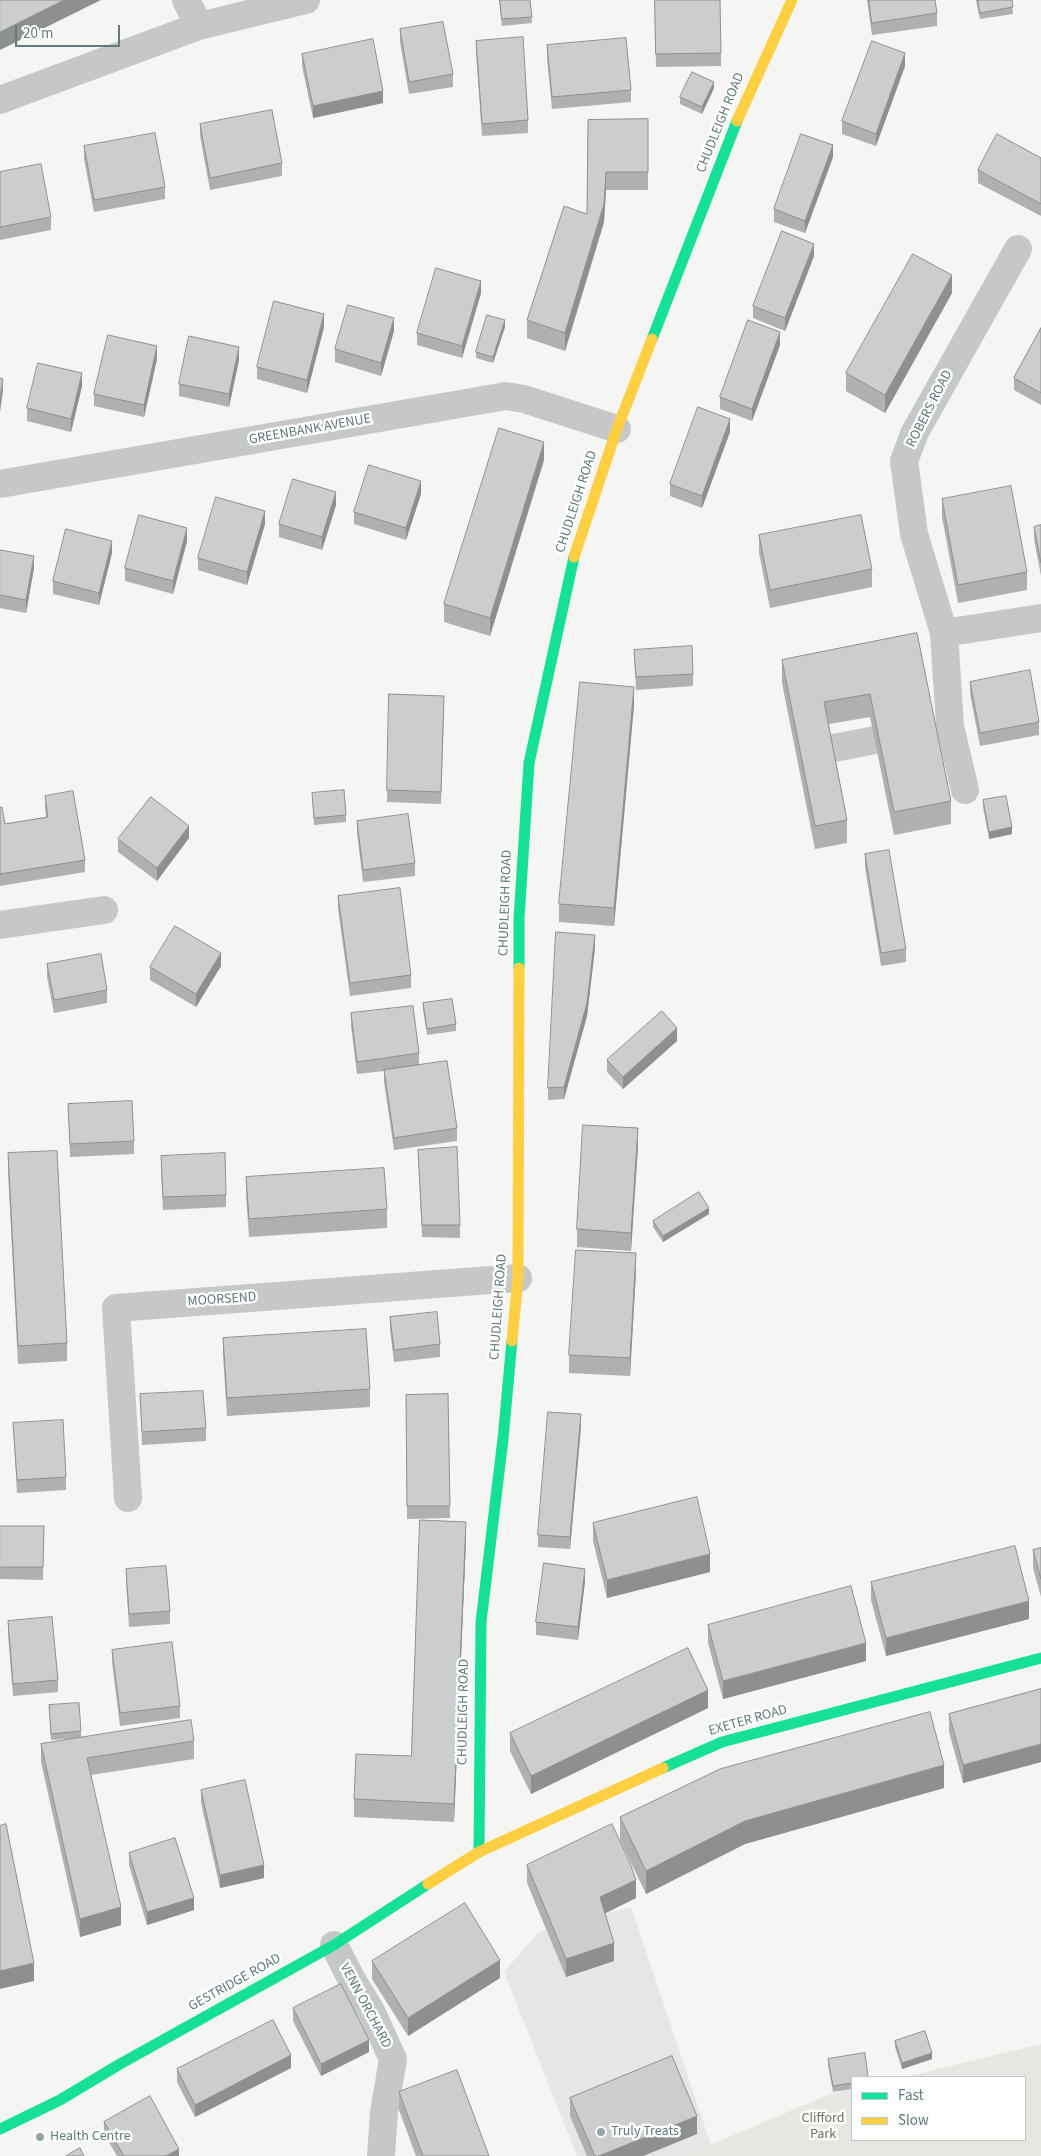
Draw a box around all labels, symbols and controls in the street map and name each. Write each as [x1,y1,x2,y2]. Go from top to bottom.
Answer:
scale bar [18,15,122,47]
text: 20 m [23,23,53,44]
street label: CHUDLEIGH ROAD [693,70,749,176]
street label: ROBERS ROAD [903,368,957,450]
street label: GREENBANK AVENUE [248,411,372,449]
street label: CHUDLEIGH ROAD [553,449,601,555]
street label: CHUDLEIGH ROAD [496,849,516,957]
street label: CHUDLEIGH ROAD [487,1253,511,1361]
street label: MOORSEND [187,1289,257,1311]
street label: CHUDLEIGH ROAD [455,1659,473,1765]
street label: EXETER ROAD [707,1702,789,1740]
street label: GESTRIDGE ROAD [186,1951,284,2015]
street label: VENN ORCHARD [336,1961,394,2051]
legend [851,2076,1026,2141]
text: Fast [898,2085,924,2106]
text: Slow [898,2110,929,2131]
park label: Clifford Park [801,2111,845,2144]
place label: Truly Treats [611,2124,679,2140]
marker: Truly Treats [595,2126,607,2138]
place label: Health Centre [50,2129,131,2145]
marker: Health Centre [34,2131,46,2143]

